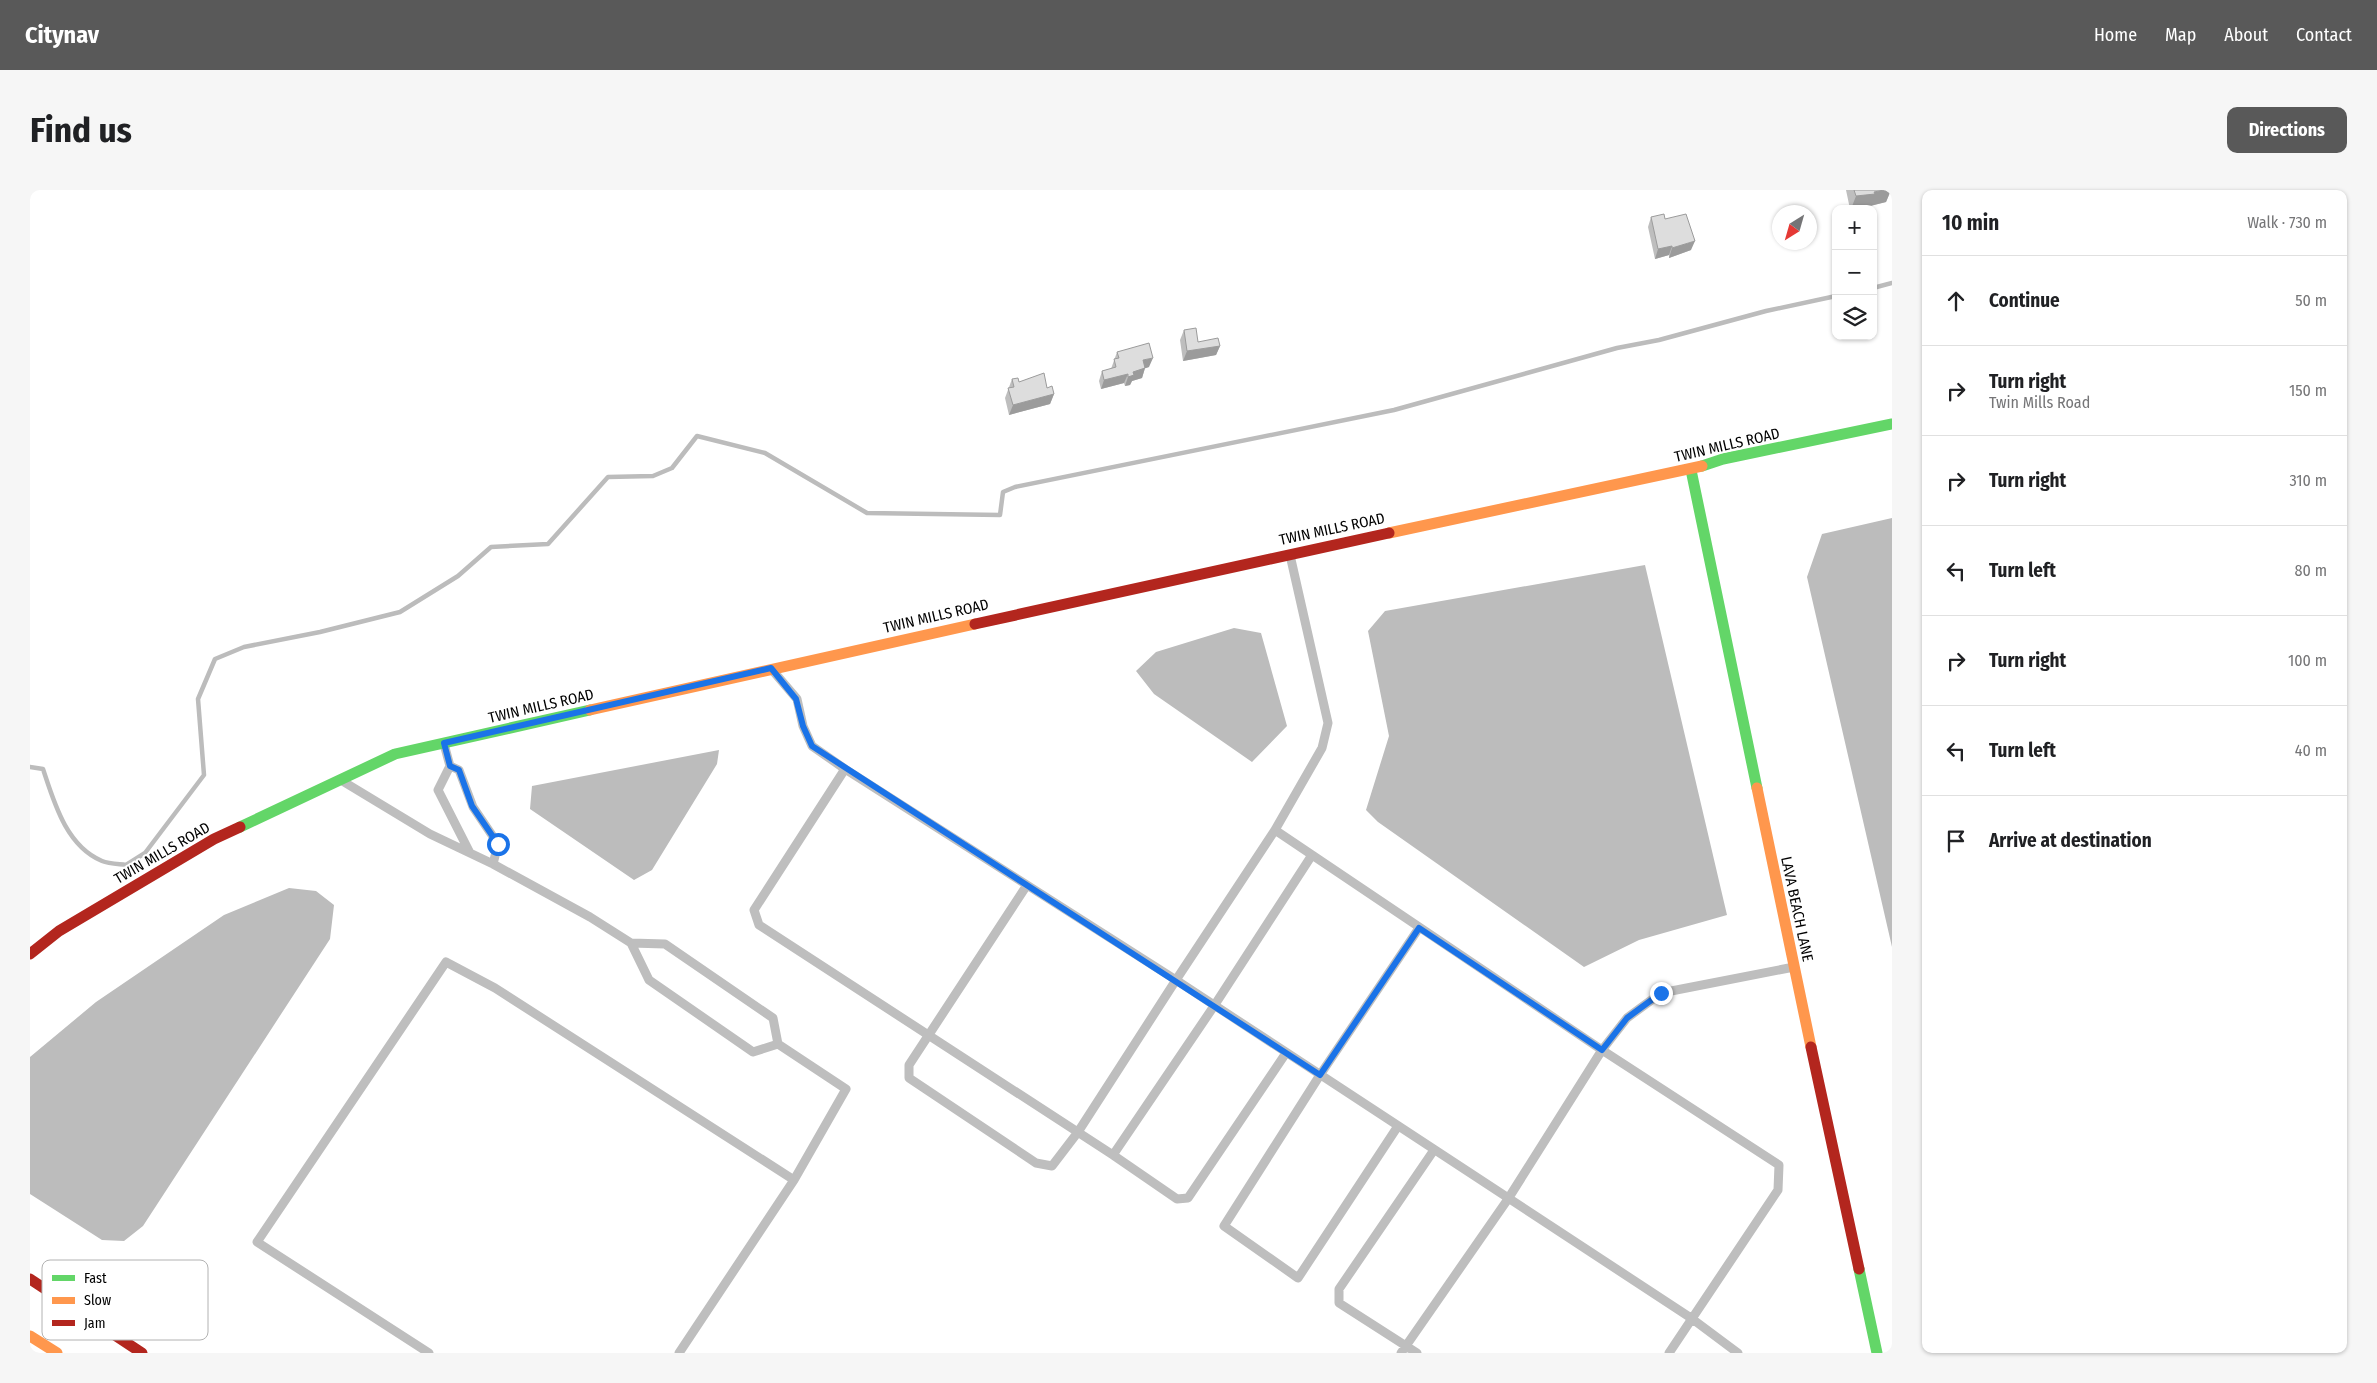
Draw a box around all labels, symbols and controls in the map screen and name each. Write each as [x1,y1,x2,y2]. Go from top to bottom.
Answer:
text: Citynav [25,21,99,49]
text: Home [2094,24,2137,46]
text: Map [2165,24,2196,46]
text: About [2224,24,2268,46]
text: Contact [2296,24,2352,46]
button: Directions [2227,107,2347,153]
text: Find us [30,109,132,151]
north arrow [1772,205,1817,250]
map controls [1832,205,1877,340]
button: + [1832,205,1877,250]
text: 10 min [1942,210,1999,236]
text: Walk · 730 m [2247,213,2327,232]
button: − [1832,250,1877,295]
icon: ahead [1942,287,1970,315]
text: Continue [1989,289,2060,312]
text: 50 m [2295,291,2327,310]
button: layers [1832,295,1877,340]
text: Turn right [1989,370,2066,393]
icon: right [1942,377,1970,405]
text: 150 m [2289,381,2327,400]
text: Twin Mills Road [1989,393,2090,412]
street label: TWIN MILLS ROAD [1673,424,1781,466]
icon: right [1942,467,1970,495]
text: Turn right [1989,469,2066,492]
text: 310 m [2290,471,2327,490]
street label: TWIN MILLS ROAD [1278,509,1386,549]
icon: left [1942,557,1970,585]
text: Turn left [1989,559,2056,582]
text: 80 m [2295,561,2327,580]
street label: TWIN MILLS ROAD [882,595,990,637]
icon: right [1942,647,1970,675]
text: Turn right [1989,649,2066,672]
text: 100 m [2288,651,2327,670]
street label: TWIN MILLS ROAD [487,685,595,727]
icon: left [1942,737,1970,765]
text: Turn left [1989,739,2056,762]
text: 40 m [2295,741,2327,760]
street label: TWIN MILLS ROAD [111,818,213,888]
icon: arrive [1942,827,1970,855]
text: Arrive at destination [1989,829,2152,852]
route start [487,833,510,856]
street label: LAVA BEACH LANE [1777,855,1817,963]
route end [1650,982,1673,1005]
legend [42,1260,208,1340]
text: Fast [84,1270,107,1287]
text: Slow [84,1292,111,1309]
text: Jam [84,1315,105,1332]

